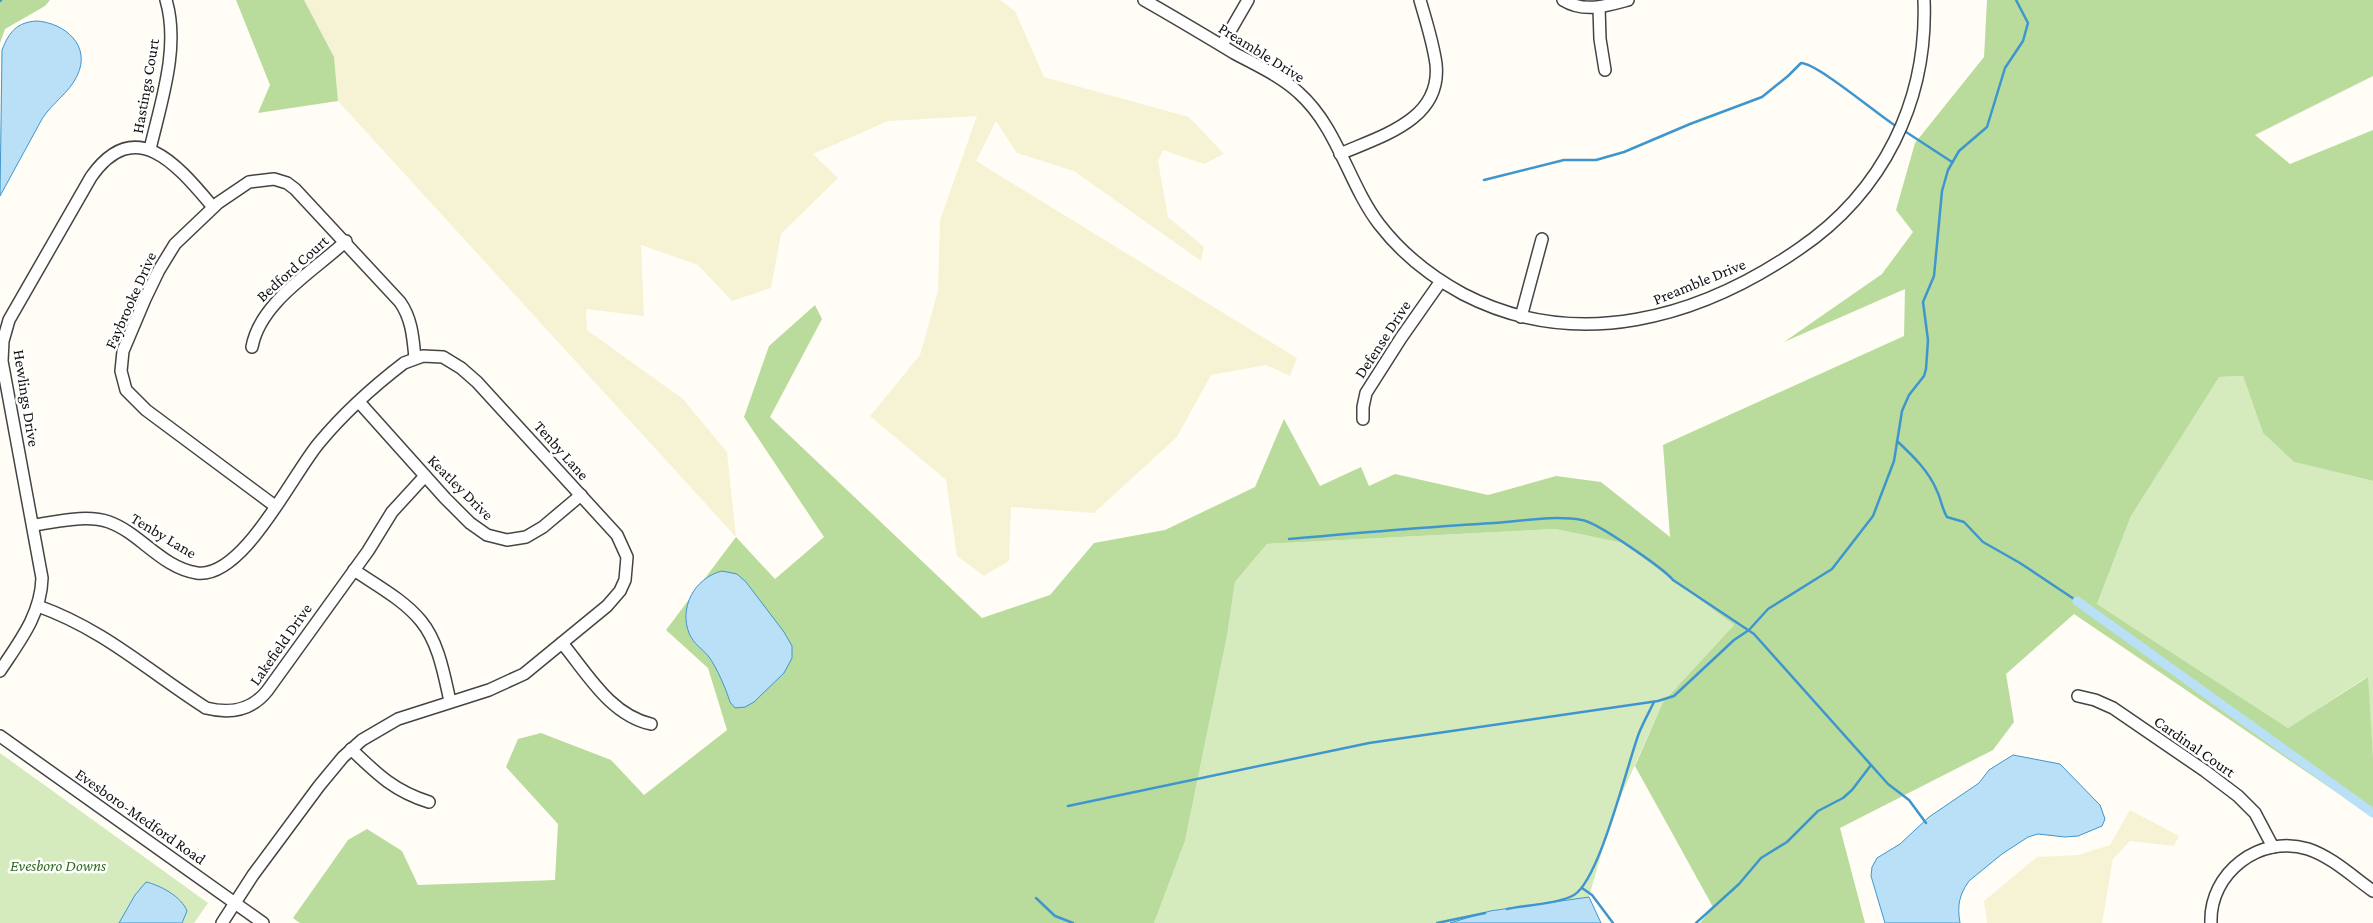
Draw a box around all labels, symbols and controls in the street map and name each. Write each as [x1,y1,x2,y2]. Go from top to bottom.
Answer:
street label: Preamble Drive [1216,19,1308,86]
street label: Hastings Court [129,37,163,135]
street label: Bedford Court [253,231,332,305]
street label: Faybrooke Drive [102,249,160,352]
street label: Preamble Drive [1651,255,1748,308]
street label: Defense Drive [1351,297,1414,381]
street label: Hewlings Drive [9,348,43,448]
street label: Tenby Lane [530,417,592,484]
street label: Keatley Drive [424,451,497,524]
street label: Tenby Lane [127,509,200,562]
street label: Lakefield Drive [246,600,315,688]
street label: Cardinal Court [2151,712,2239,781]
street label: Evesboro-Medford Road [72,765,209,868]
park label: Evesboro Downs [10,857,106,874]

